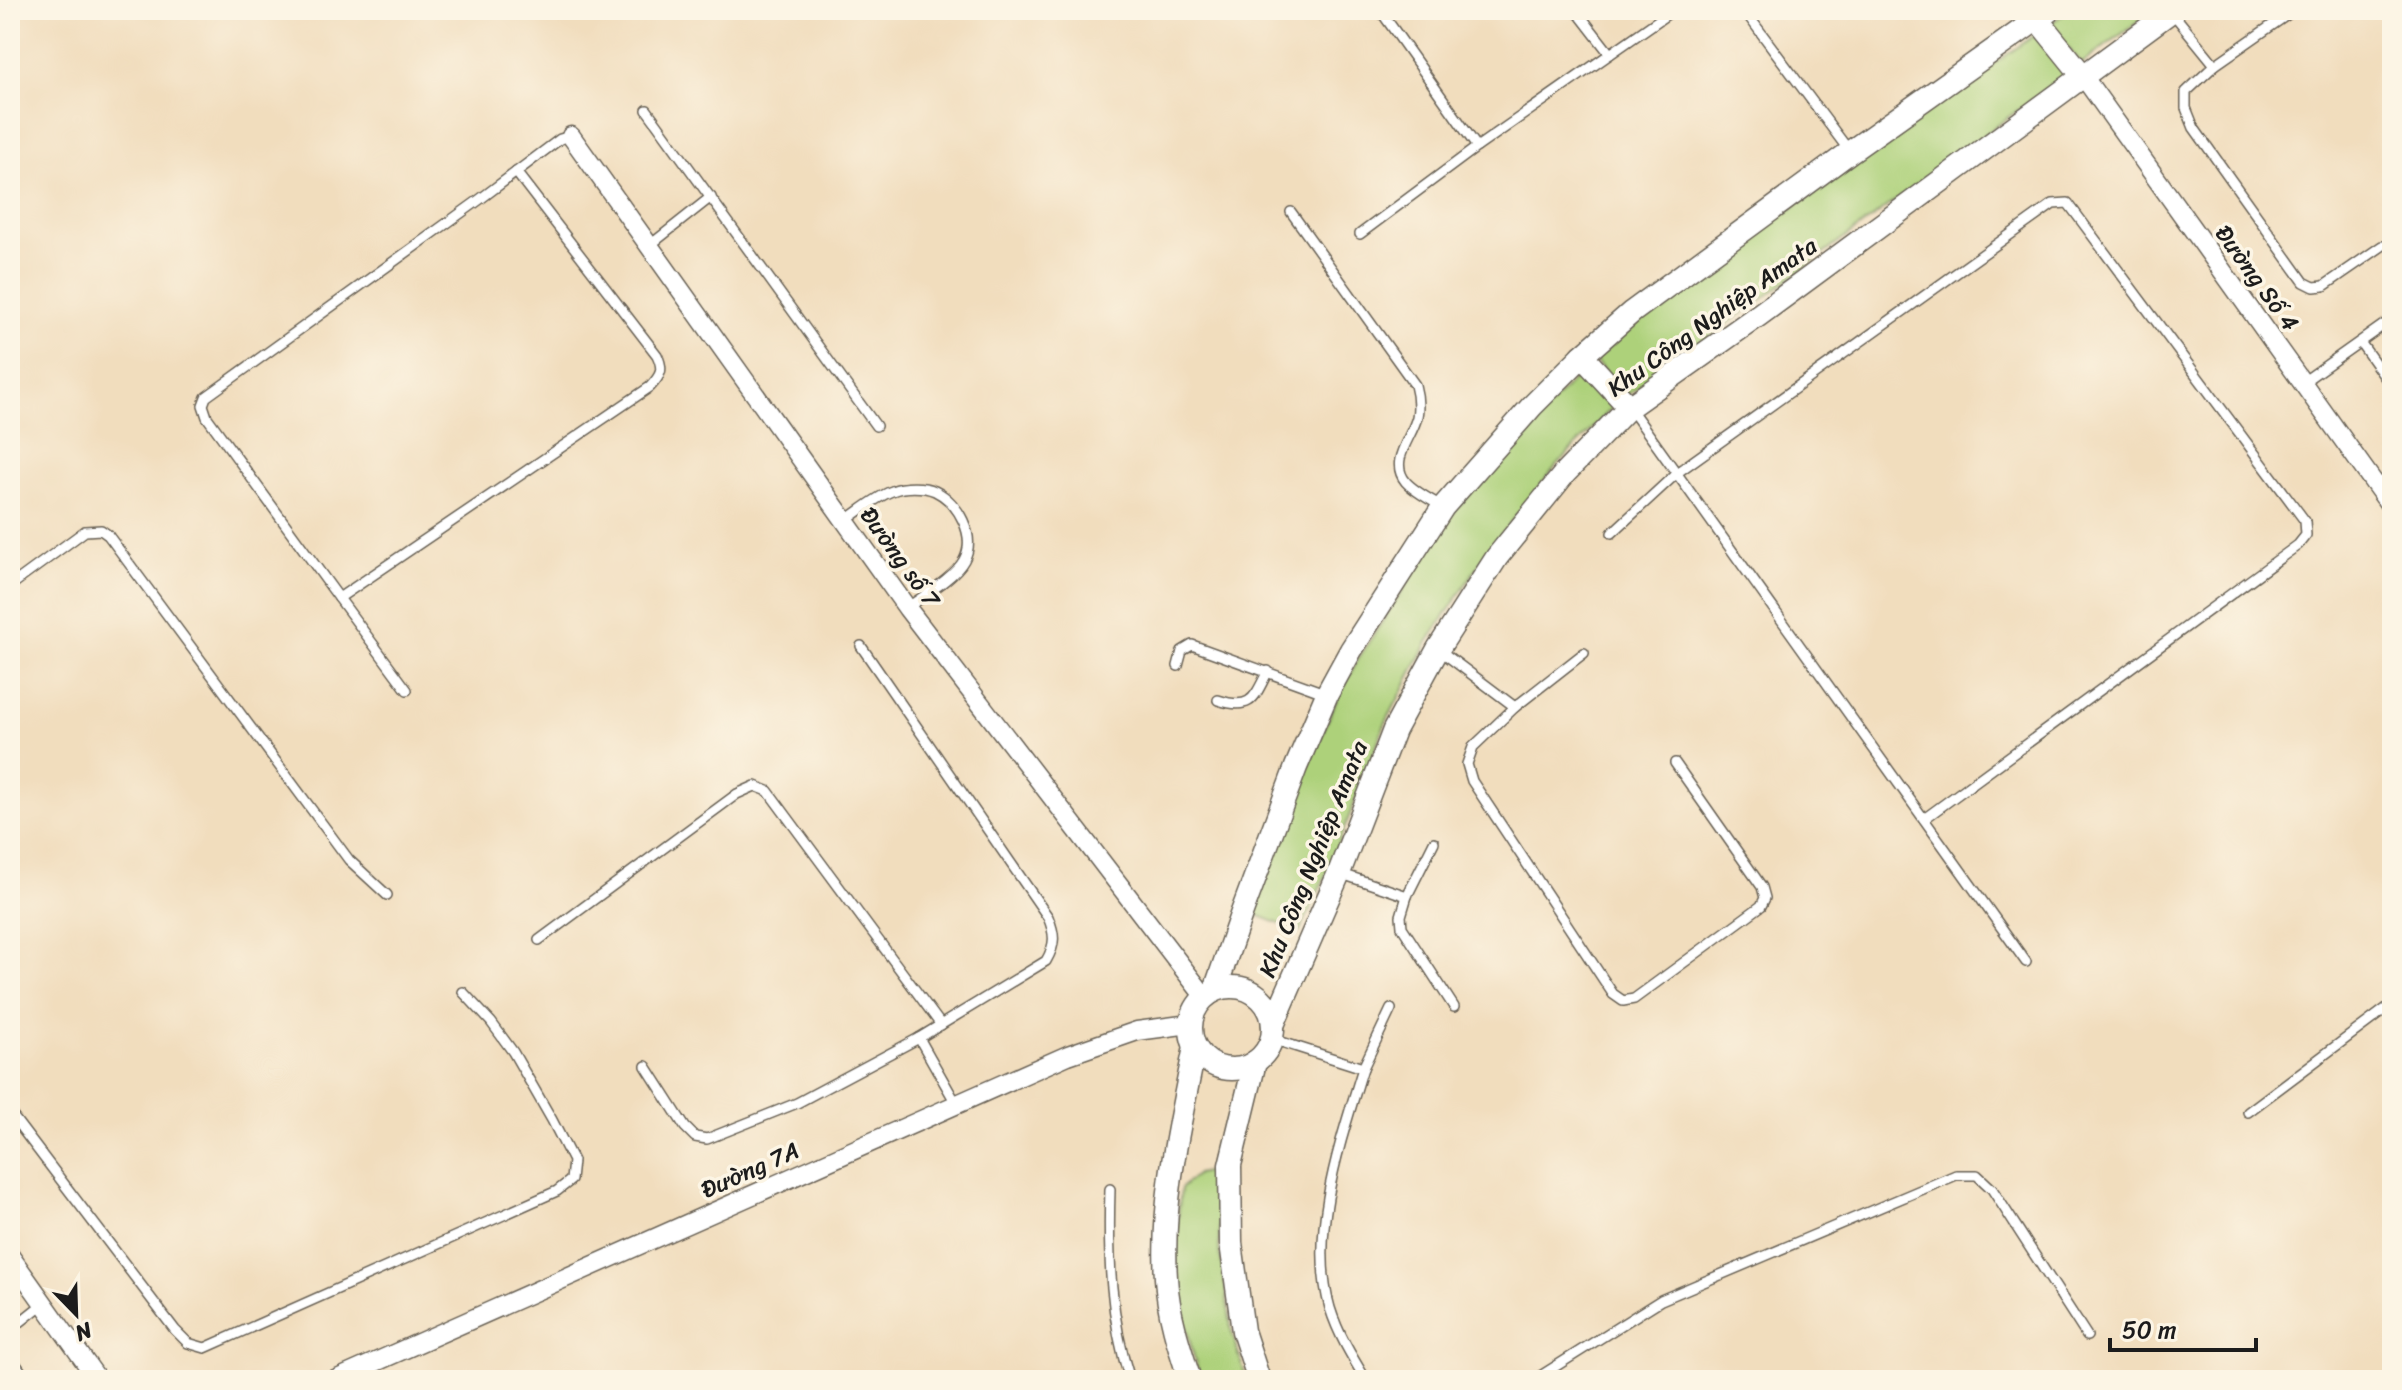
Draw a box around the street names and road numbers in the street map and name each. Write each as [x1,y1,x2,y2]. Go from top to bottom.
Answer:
street label: Đường Số 4 [2204,216,2310,340]
street label: Khu Công Nghiệp Amata [1598,225,1827,408]
street label: Đường số 7 [849,497,952,618]
street label: Khu Công Nghiệp Amata [1246,733,1380,984]
street label: Đường 7A [694,1130,806,1210]

